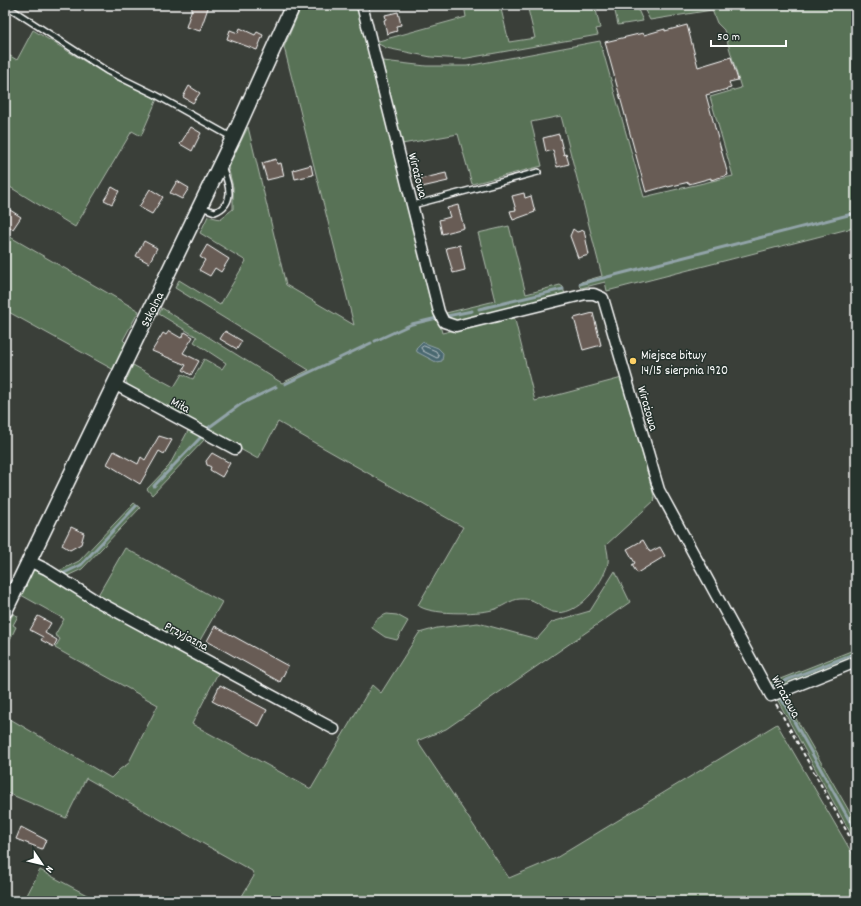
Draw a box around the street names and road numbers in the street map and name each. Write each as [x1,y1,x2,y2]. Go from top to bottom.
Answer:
street label: Wirażowa [402,151,432,201]
street label: Szkolna [137,289,170,331]
street label: Wirażowa [631,384,662,434]
street label: Miła [167,393,194,420]
street label: Przyjazna [160,618,212,657]
street label: Wirażowa [765,673,805,723]

